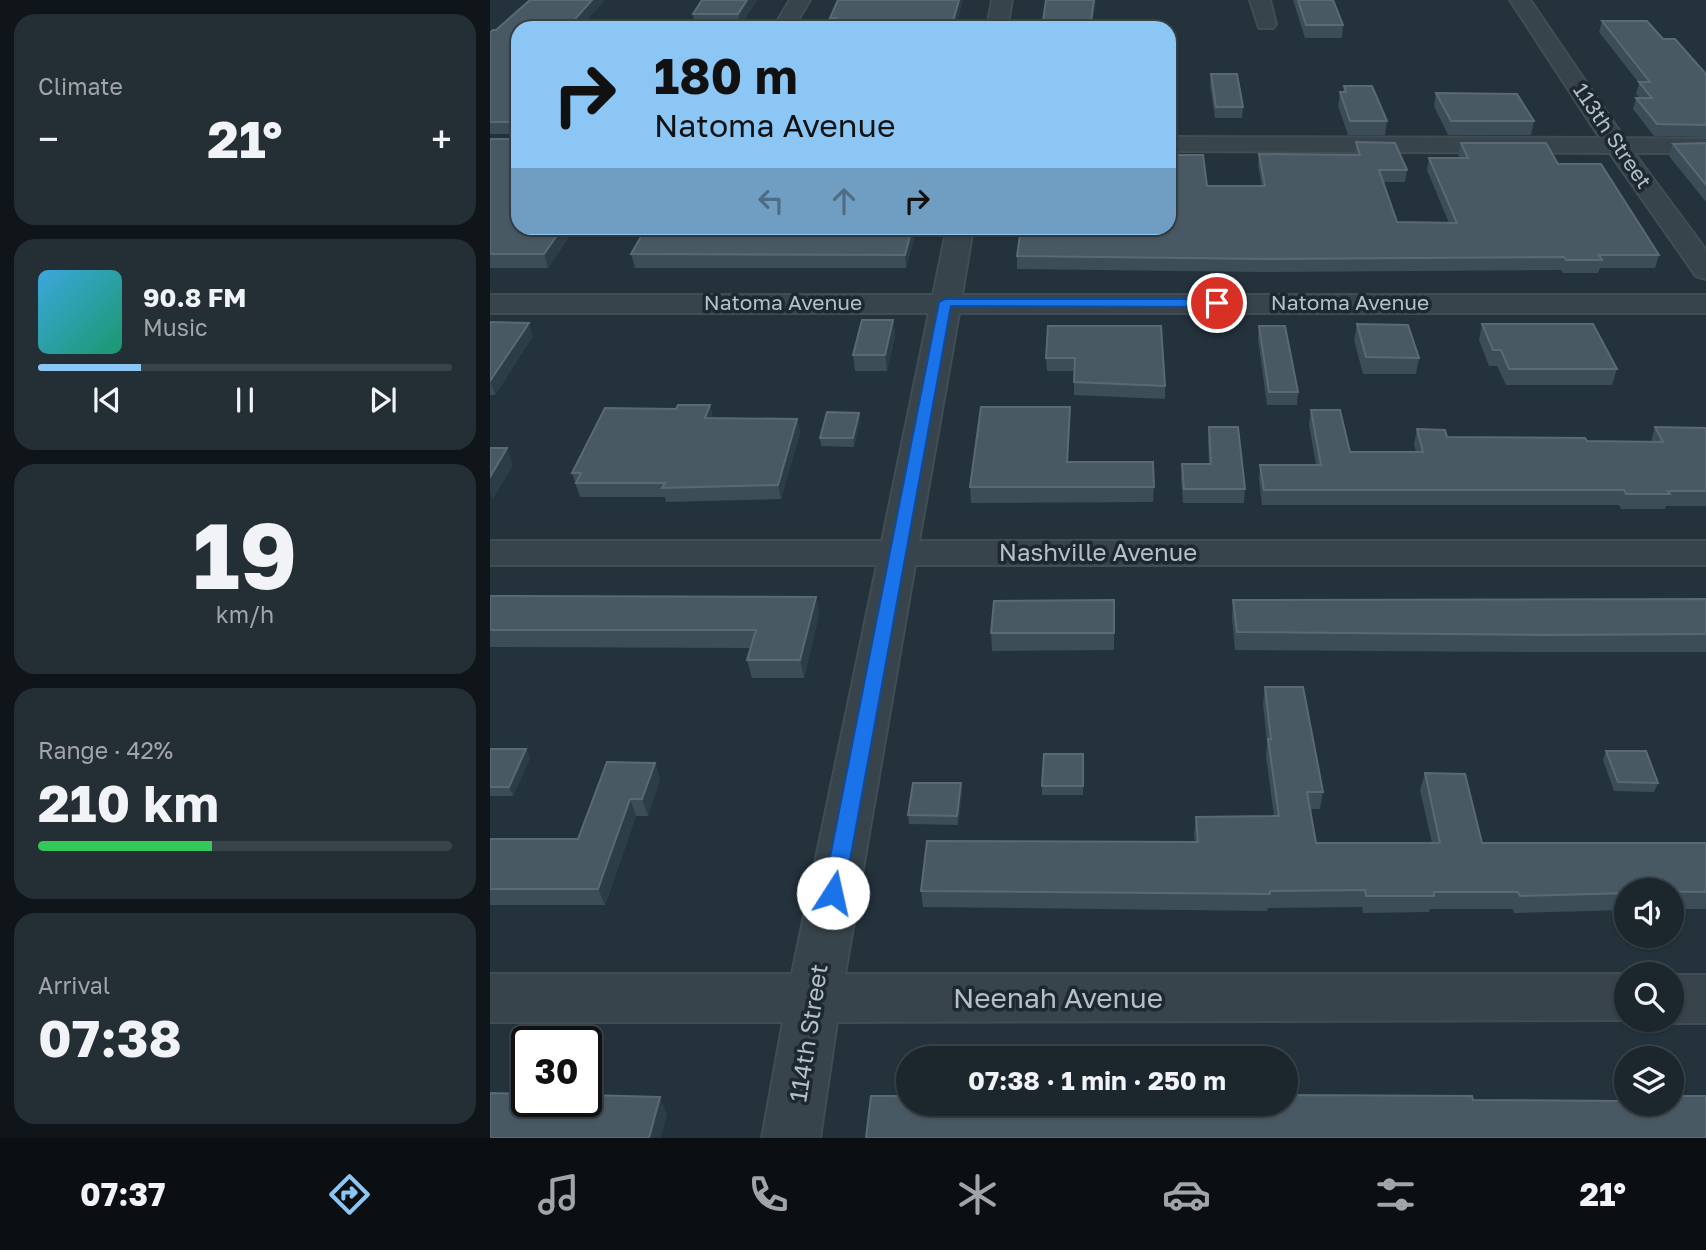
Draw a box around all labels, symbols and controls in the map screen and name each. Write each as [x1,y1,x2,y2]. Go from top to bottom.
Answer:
text: 180 m [654,46,798,105]
icon: right [539,49,630,140]
text: Climate [38,72,123,100]
street label: 113th Street [1568,78,1658,193]
text: Natoma Avenue [654,106,895,144]
text: 21° [207,107,283,169]
text: − [38,116,59,161]
text: + [431,116,452,161]
icon: left [752,182,790,220]
icon: ahead [825,182,863,220]
icon: right [898,182,936,220]
pin [1187,273,1247,333]
text: 90.8 FM [143,282,246,313]
icon: arrive [1198,284,1236,322]
street label: Natoma Avenue [704,289,862,315]
street label: Natoma Avenue [1271,289,1429,315]
text: Music [143,313,208,341]
icon: previous [88,381,126,419]
icon: pause [226,381,264,419]
icon: next [364,381,402,419]
text: 19 [193,500,297,609]
street label: Nashville Avenue [999,537,1197,566]
text: km/h [216,600,274,628]
text: Range · 42% [38,736,173,764]
text: 210 km [38,771,219,833]
position arrow [796,856,870,930]
map controls [1614,878,1684,1116]
button: sound [1614,878,1684,948]
street label: 114th Street [782,962,833,1104]
button: search [1614,962,1684,1032]
text: Arrival [38,971,110,999]
street label: Neenah Avenue [953,981,1163,1014]
text: 07:38 [38,1006,182,1068]
speed limit sign: 30 [511,1026,602,1117]
button: layers [1614,1046,1684,1116]
text: 07:38 · 1 min · 250 m [968,1065,1226,1096]
icon: directions [325,1170,374,1219]
icon: music [534,1170,583,1219]
icon: phone [744,1170,793,1219]
icon: climate [953,1170,1002,1219]
icon: car [1162,1170,1211,1219]
icon: filters [1371,1170,1420,1219]
text: 07:37 [80,1175,165,1213]
text: 21° [1580,1175,1626,1213]

